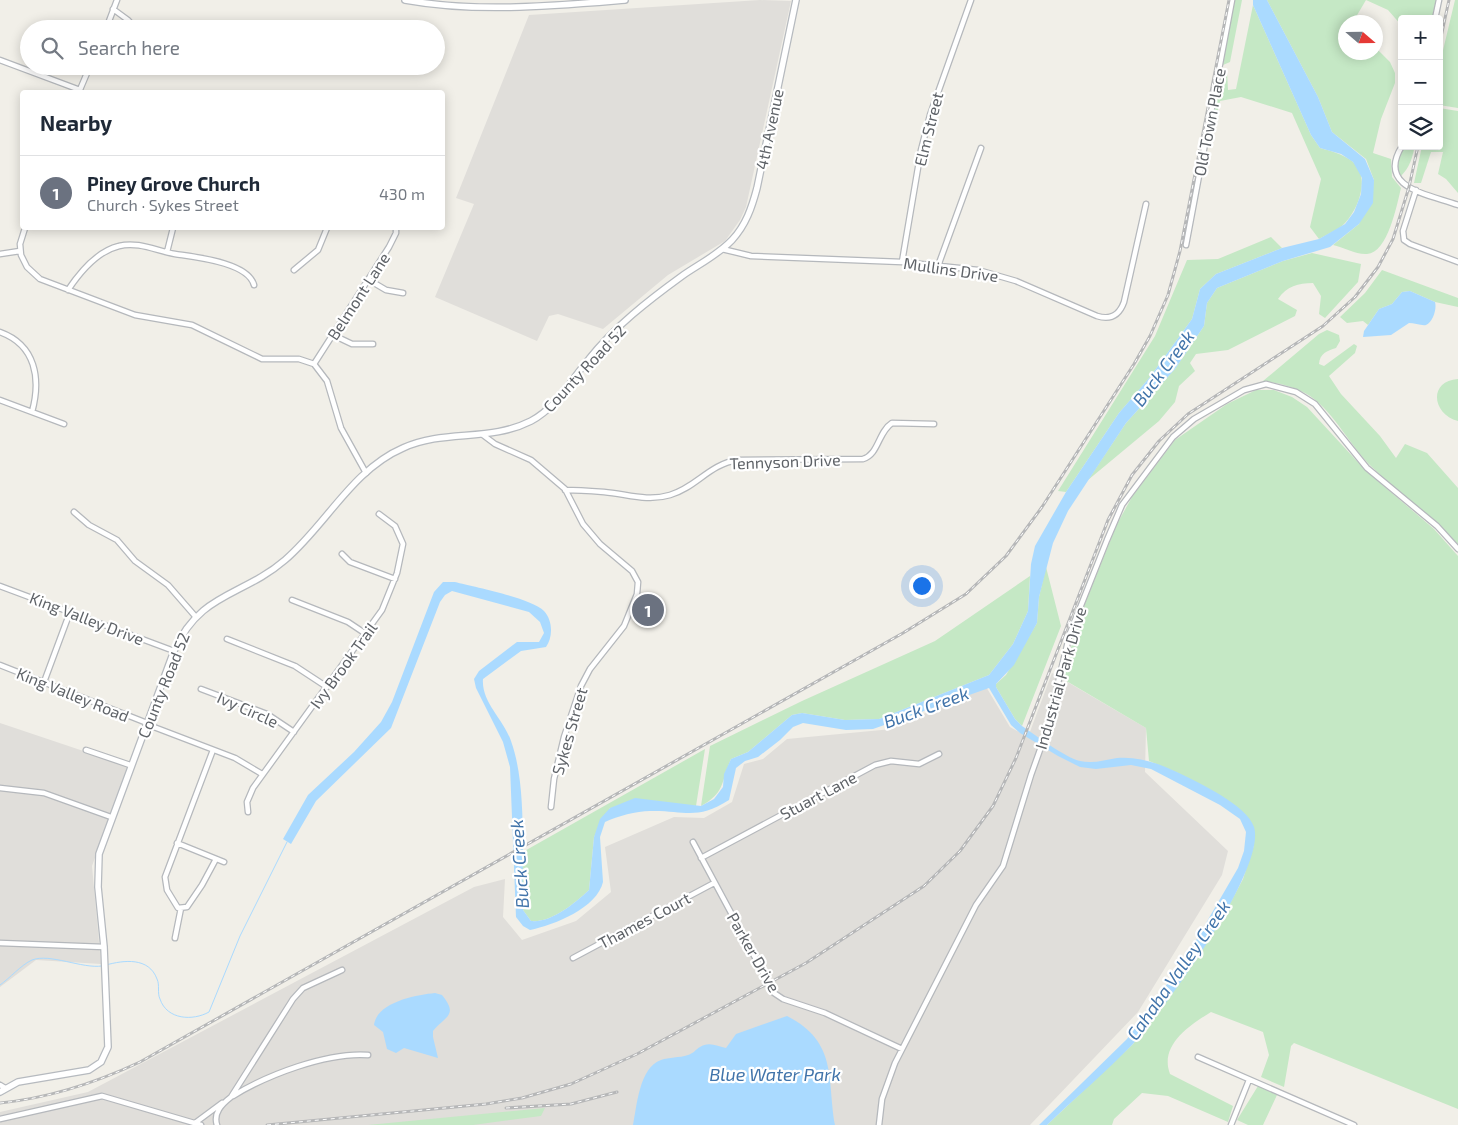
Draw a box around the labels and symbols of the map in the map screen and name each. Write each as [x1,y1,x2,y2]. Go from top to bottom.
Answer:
north arrow [1338,15,1383,60]
street label: Old Town Place [1189,66,1229,178]
street label: 4th Avenue [751,87,787,171]
street label: Elm Street [910,90,946,168]
street label: Belmont Lane [323,249,393,343]
street label: Mullins Drive [902,253,1000,285]
street label: County Road 52 [539,320,629,416]
water label: Buck Creek [1127,326,1199,410]
street label: Tennyson Drive [729,450,841,472]
your location [909,573,935,599]
street label: King Valley Drive [27,588,147,648]
pin: 1 [632,591,664,629]
street label: Industrial Park Drive [1031,605,1089,751]
street label: Ivy Brook Trail [305,618,381,712]
street label: County Road 52 [133,629,193,741]
street label: King Valley Road [14,663,132,725]
water label: Buck Creek [880,681,972,733]
street label: Sykes Street [547,685,591,777]
street label: Ivy Circle [215,687,281,731]
street label: Stuart Lane [777,767,859,823]
water label: Buck Creek [505,819,533,909]
street label: Thames Court [595,888,693,952]
water label: Cahaba Valley Creek [1121,896,1235,1044]
street label: Parker Drive [724,909,784,995]
water label: Blue Water Park [709,1063,841,1085]

